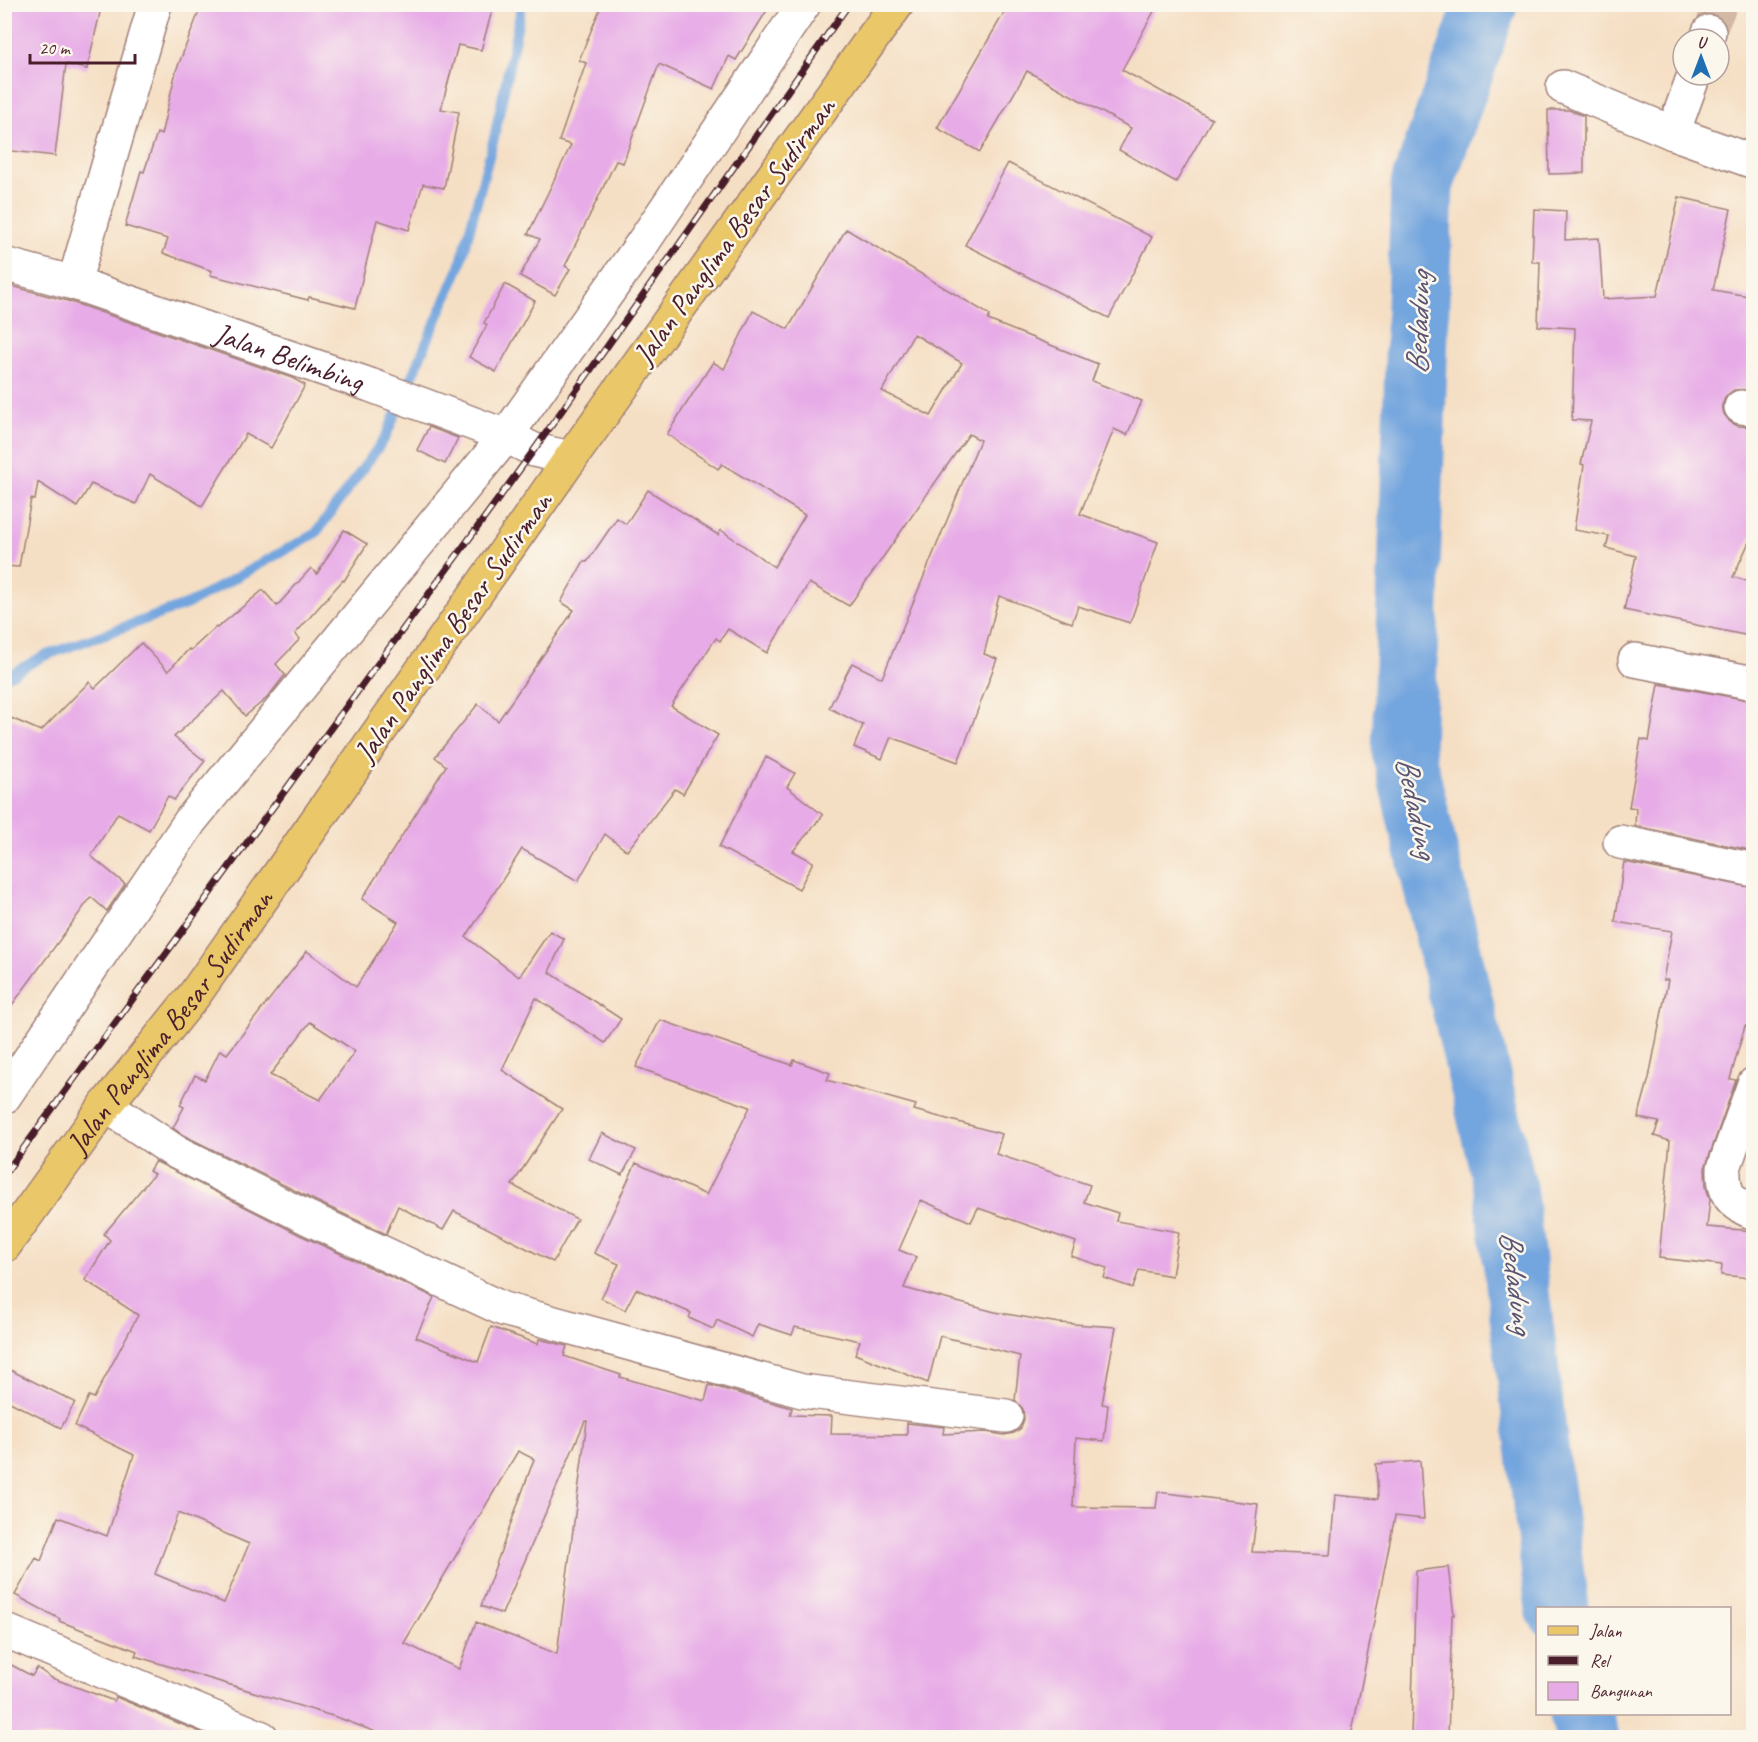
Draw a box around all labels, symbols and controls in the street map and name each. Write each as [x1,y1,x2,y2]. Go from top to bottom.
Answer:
scale bar [30,27,135,65]
north arrow [1671,27,1731,87]
text: U [1697,33,1708,53]
text: 20 m [39,37,72,59]
street label: Jalan Panglima Besar Sudirman [623,89,845,374]
water label: Bedadung [1396,267,1440,375]
street label: Jalan Belimbing [208,313,370,401]
street label: Jalan Panglima Besar Sudirman [344,483,562,771]
water label: Bedadung [1386,753,1448,865]
street label: Jalan Panglima Besar Sudirman [57,881,282,1163]
water label: Bedadung [1490,1229,1544,1339]
legend [1536,1607,1731,1715]
text: Jalan [1589,1620,1622,1642]
text: Rel [1590,1650,1612,1672]
text: Bangunan [1590,1680,1653,1702]

